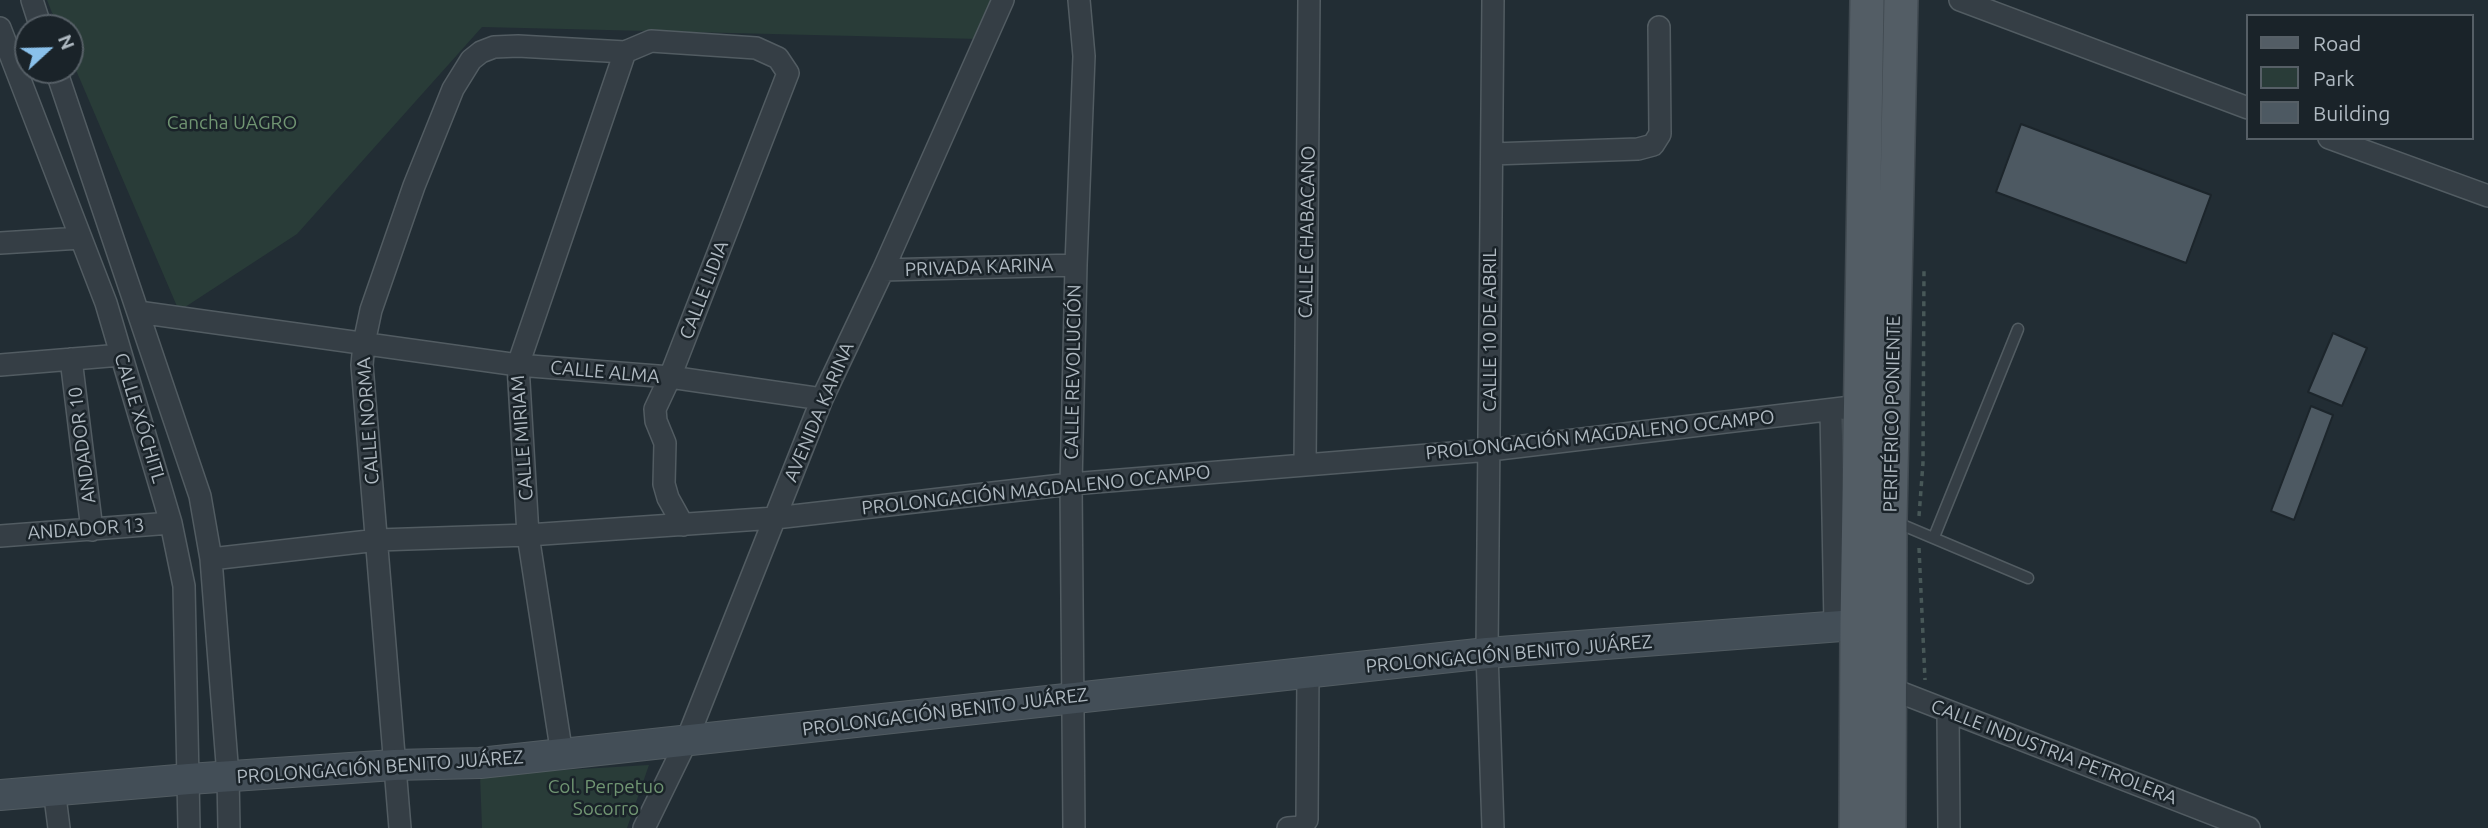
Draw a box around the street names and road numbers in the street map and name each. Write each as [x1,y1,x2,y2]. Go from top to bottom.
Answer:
street label: CALLE CHABACANO [1294,145,1320,319]
street label: CALLE LIDIA [675,237,733,343]
street label: CALLE 10 DE ABRIL [1479,248,1501,412]
street label: PRIVADA KARINA [904,253,1054,281]
street label: CALLE REVOLUCIÓN [1060,284,1086,460]
street label: PERIFÉRICO PONIENTE [1879,316,1905,512]
street label: AVENIDA KARINA [779,339,859,485]
street label: CALLE XÓCHITL [109,350,171,486]
street label: CALLE NORMA [352,356,384,486]
street label: CALLE ALMA [549,356,661,388]
street label: CALLE MIRIAM [506,374,538,502]
street label: ANDADOR 10 [64,385,100,505]
street label: PROLONGACIÓN MAGDALENO OCAMPO [1424,405,1776,465]
street label: PROLONGACIÓN MAGDALENO OCAMPO [860,460,1212,520]
street label: ANDADOR 13 [27,514,145,544]
street label: PROLONGACIÓN BENITO JUÁREZ [1365,630,1653,678]
street label: PROLONGACIÓN BENITO JUÁREZ [801,683,1089,741]
street label: CALLE INDUSTRIA PETROLERA [1928,694,2180,810]
street label: PROLONGACIÓN BENITO JUÁREZ [236,746,524,788]

